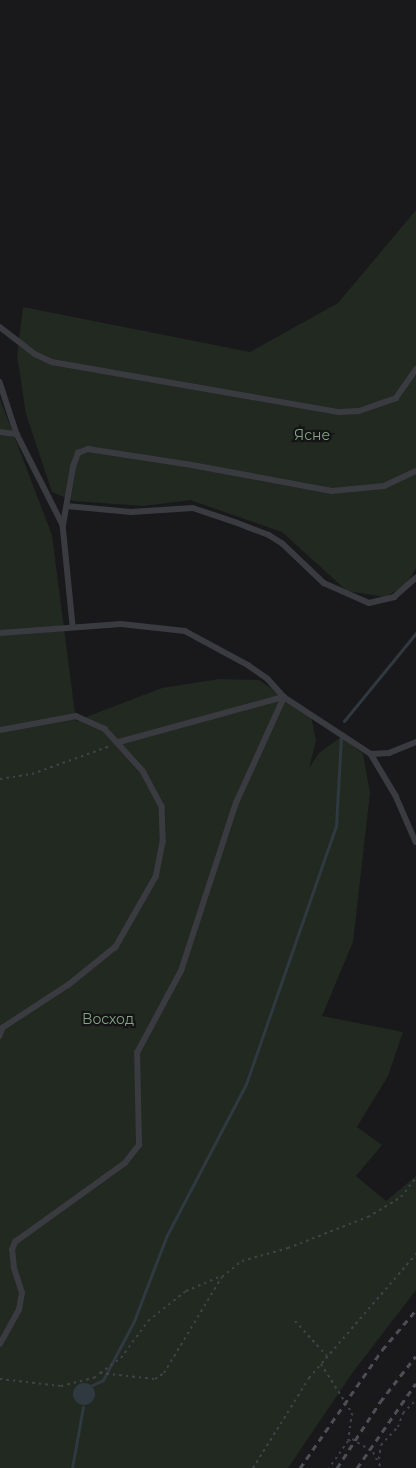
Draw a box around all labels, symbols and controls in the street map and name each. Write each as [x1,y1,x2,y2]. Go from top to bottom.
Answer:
park label: Ясне [294,427,330,443]
park label: Восход [82,1011,134,1027]

